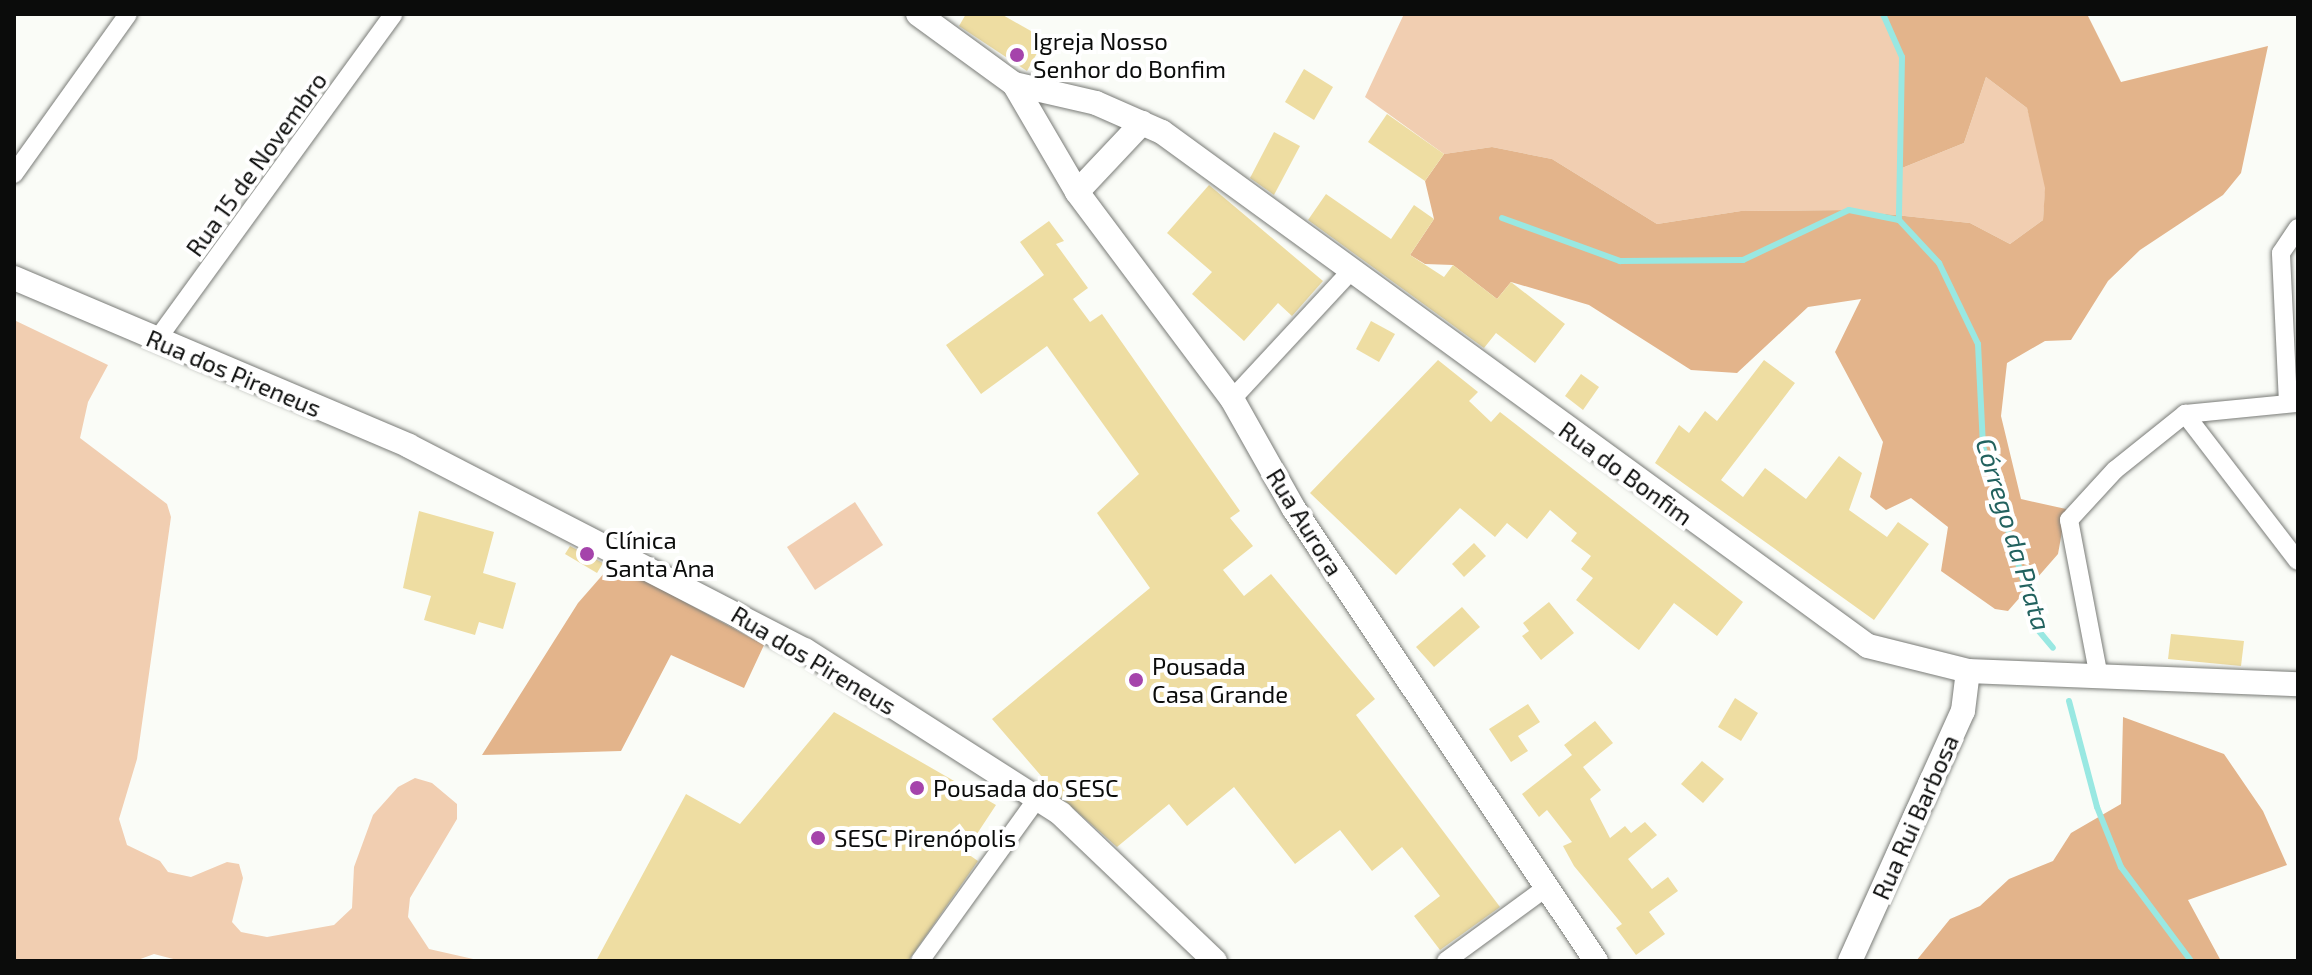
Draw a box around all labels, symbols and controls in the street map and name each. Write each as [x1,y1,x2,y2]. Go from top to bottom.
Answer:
place label: Igreja Nosso Senhor do Bonfim [1033,27,1227,83]
marker: Igreja Nosso Senhor do Bonfim [1008,46,1026,64]
street label: Rua 15 de Novembro [180,66,332,262]
street label: Rua dos Pireneus [142,323,326,423]
street label: Rua do Bonfim [1554,415,1698,531]
water label: Córrego da Prata [1970,434,2058,634]
street label: Rua Aurora [1261,463,1349,581]
place label: Clínica Santa Ana [605,526,715,582]
marker: Clínica Santa Ana [576,543,598,565]
street label: Rua dos Pireneus [726,600,902,720]
place label: Pousada Casa Grande [1152,652,1288,708]
marker: Pousada Casa Grande [1127,671,1145,689]
street label: Rua Rui Barbosa [1866,730,1964,904]
place label: Pousada do SESC [933,774,1119,802]
marker: Pousada do SESC [908,779,926,797]
place label: SESC Pirenópolis [834,824,1016,852]
marker: SESC Pirenópolis [809,829,827,847]

